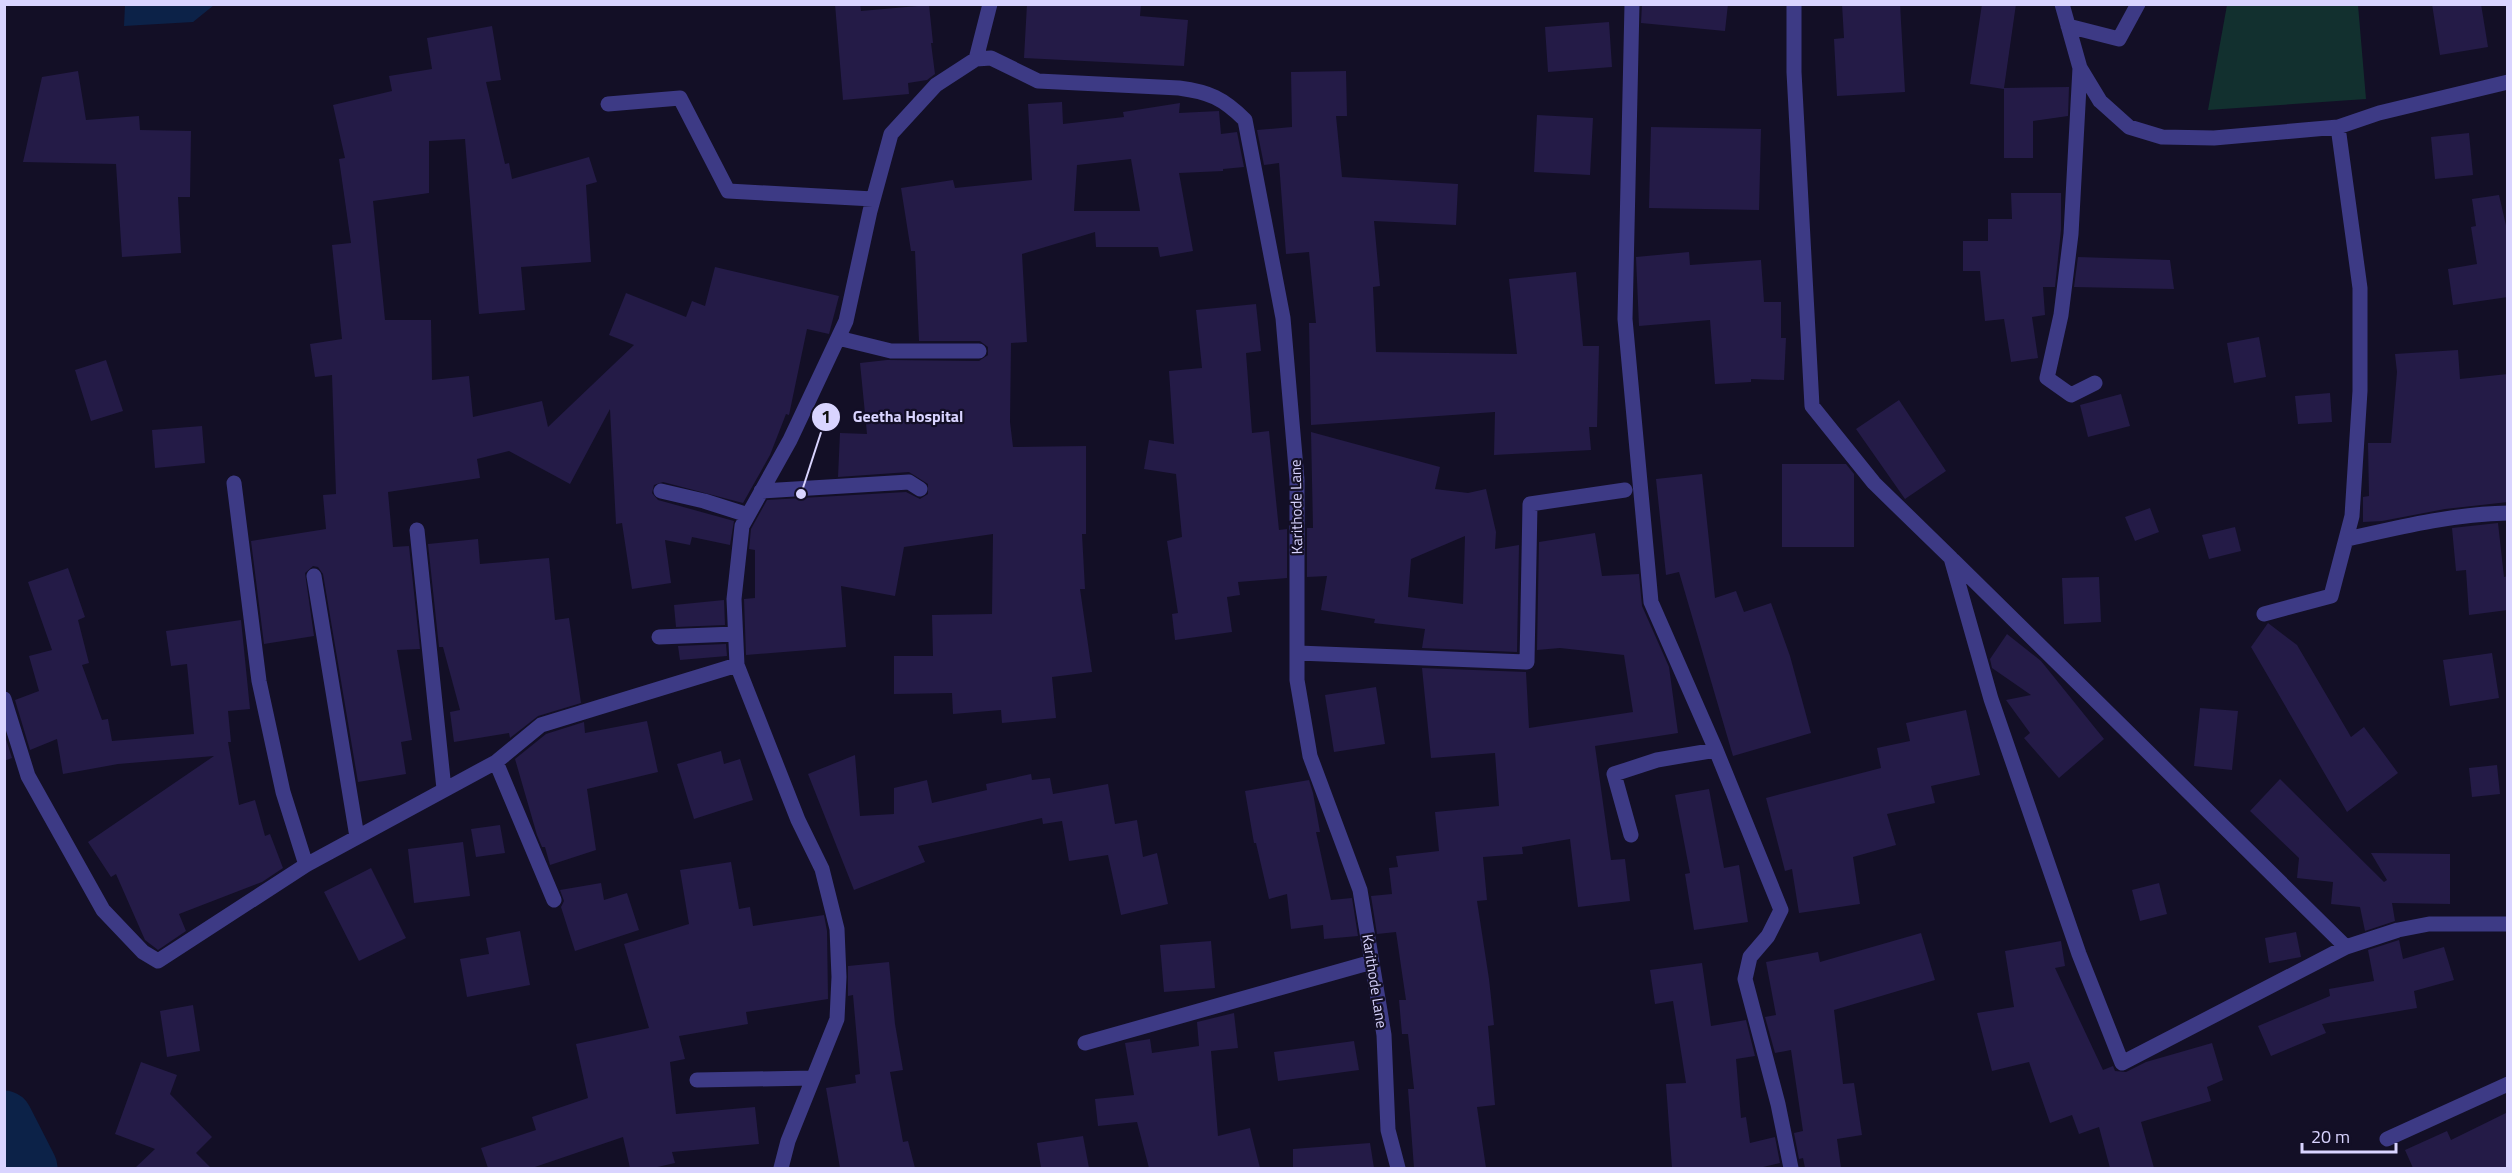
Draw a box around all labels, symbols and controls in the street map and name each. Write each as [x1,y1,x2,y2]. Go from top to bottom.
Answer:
callout: Geetha Hospital [811,400,976,434]
text: 1 [821,403,831,430]
text: Geetha Hospital [853,404,963,428]
street label: Karithode Lane [1284,459,1308,555]
street label: Karithode Lane [1356,932,1394,1030]
scale bar [2302,1116,2396,1154]
text: 20 m [2311,1123,2350,1150]

